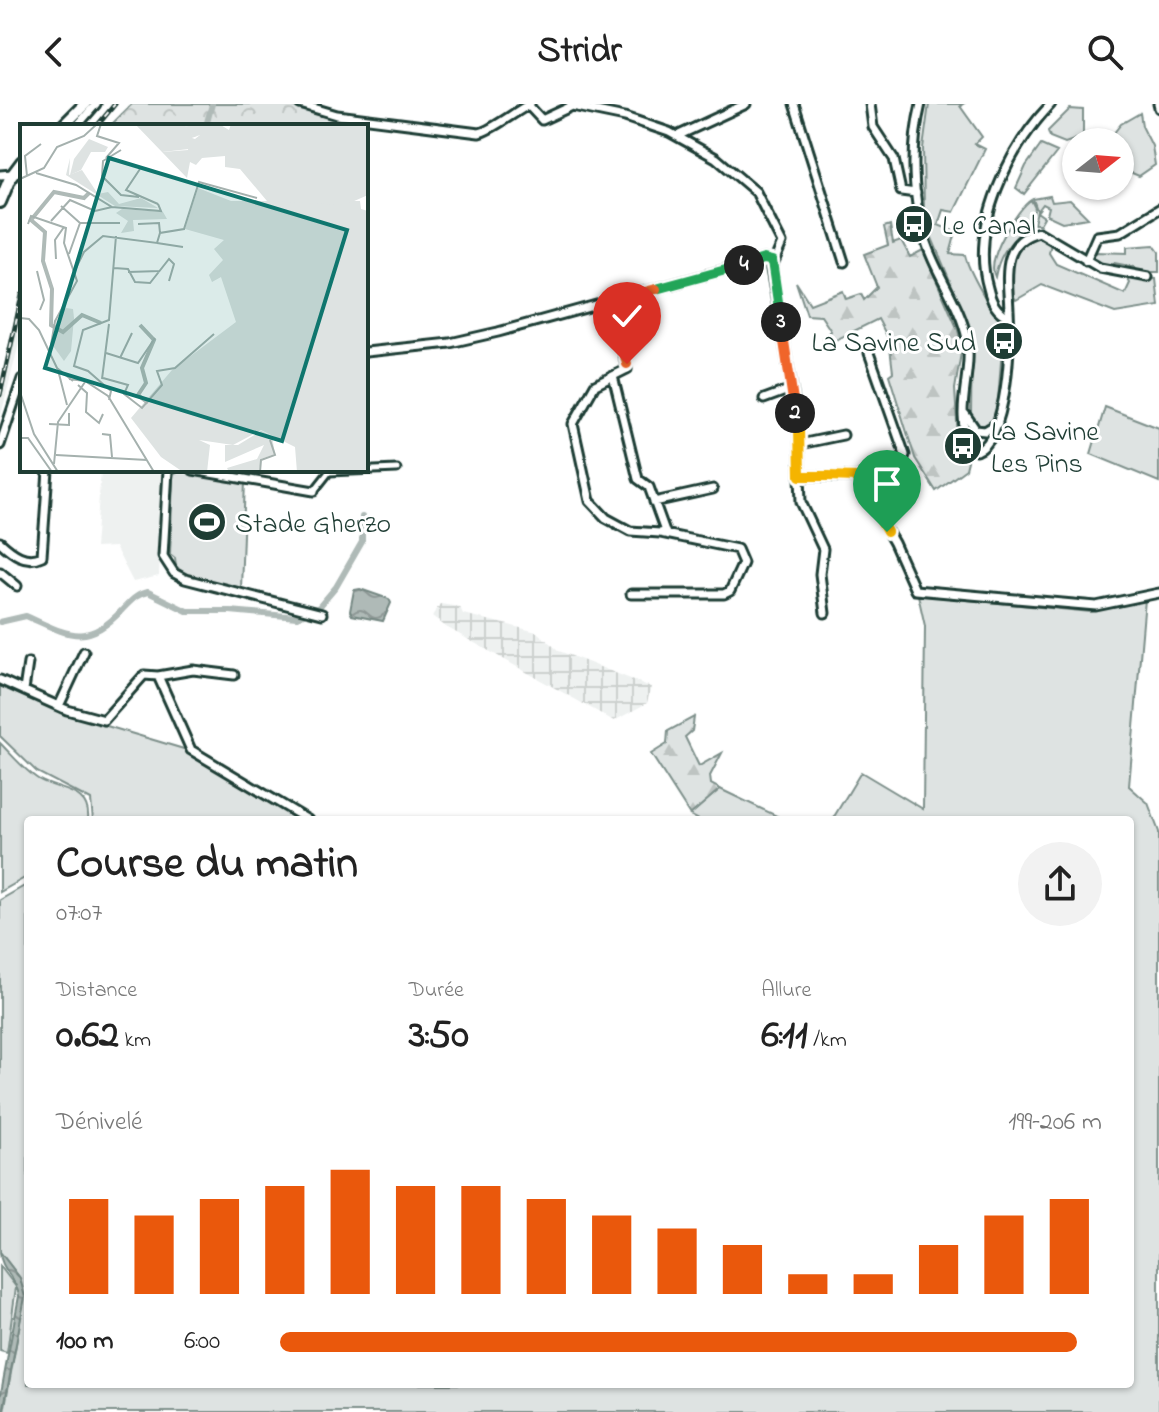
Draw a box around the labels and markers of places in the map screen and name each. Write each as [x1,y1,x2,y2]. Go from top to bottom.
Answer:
bus stop icon: Le Canal [893,203,935,245]
place label: Le Canal [942,207,1036,248]
pin: 4 [724,245,764,285]
pin [593,282,661,364]
pin: 3 [761,302,801,342]
bus stop icon: La Savine Sud [983,320,1025,362]
place label: La Savine Sud [812,324,976,365]
pin: 2 [775,393,815,433]
place label: La Savine Les Pins [991,413,1099,486]
bus stop icon: La Savine Les Pins [942,425,984,467]
pin [853,450,921,532]
sports icon: Stade Gherzo [186,501,228,543]
place label: Stade Gherzo [235,505,391,546]

